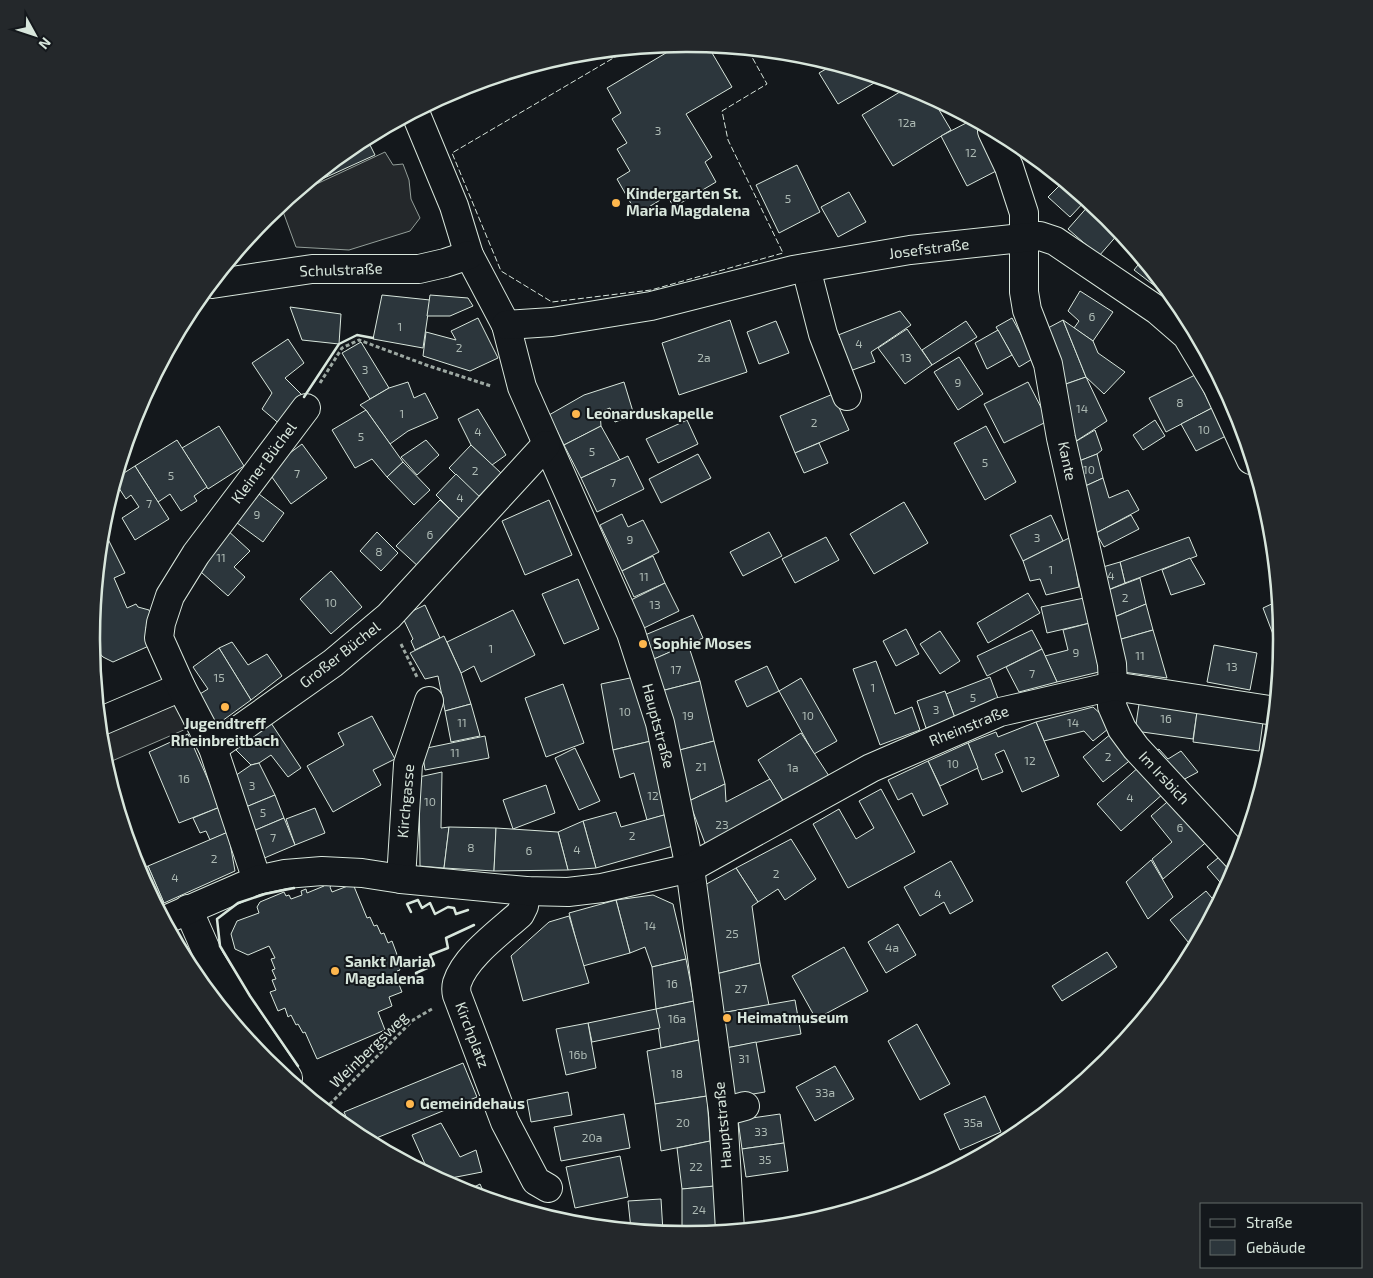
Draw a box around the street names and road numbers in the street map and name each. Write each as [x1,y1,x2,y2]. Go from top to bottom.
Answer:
street label: Josefstraße [888,234,970,262]
street label: Schulstraße [299,259,383,279]
street label: Kleiner Büchel [227,418,300,507]
street label: Kante [1055,440,1081,482]
street label: Großer Büchel [295,617,384,691]
street label: Hauptstraße [639,681,679,770]
street label: Rheinstraße [926,701,1011,749]
street label: Im Irsbich [1136,747,1194,808]
street label: Kirchgasse [393,763,417,839]
street label: Kirchplatz [452,999,494,1070]
street label: Weinbergsweg [325,1007,412,1091]
street label: Hauptstraße [709,1081,735,1169]

